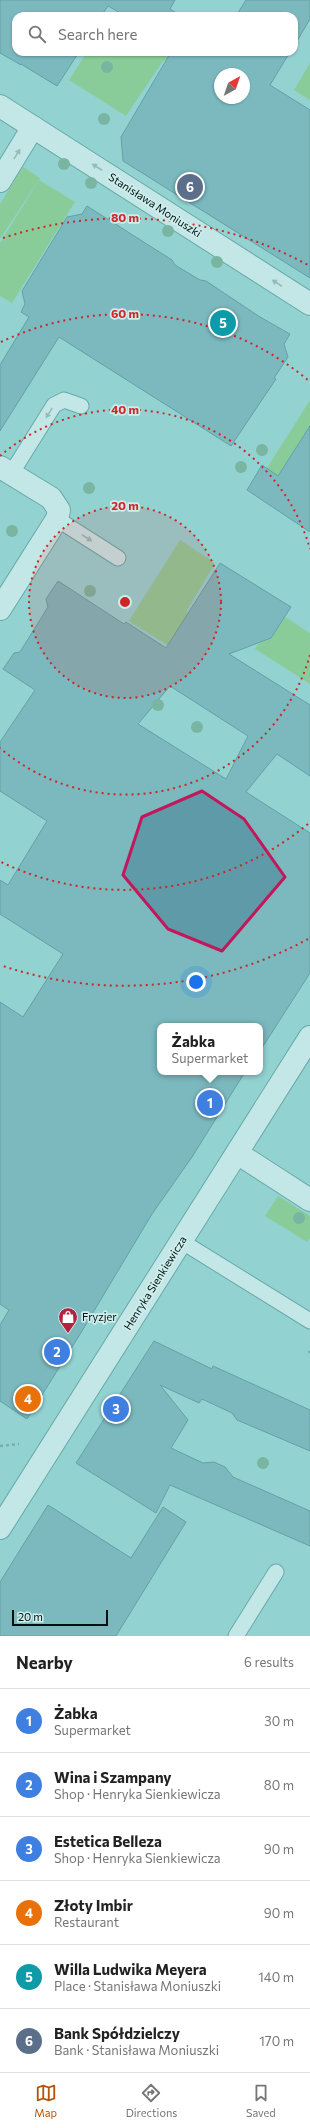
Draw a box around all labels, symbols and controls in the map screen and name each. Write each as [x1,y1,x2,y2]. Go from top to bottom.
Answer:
search box [12,12,298,56]
icon: search [26,23,48,45]
text: Search here [58,25,137,43]
north arrow [214,68,250,104]
one-way arrow [13,148,20,160]
one-way arrow [91,164,103,171]
street label: Stanisława Moniuszki [107,170,204,239]
pin: 6 [177,172,203,202]
text: 80 m [111,210,139,224]
one-way arrow [271,279,283,286]
text: 60 m [111,306,139,320]
pin: 5 [210,308,236,338]
text: 40 m [111,402,139,416]
one-way arrow [45,408,53,418]
text: 20 m [111,498,139,512]
one-way arrow [82,535,93,542]
centre of rings [118,595,132,609]
your location [186,972,206,992]
popup [157,1023,263,1075]
text: Żabka [172,1032,215,1050]
text: Supermarket [172,1050,248,1066]
pin: 1 [197,1088,223,1118]
street label: Henryka Sienkiewicza [120,1233,189,1332]
shop icon: Fryzjer [57,1306,79,1334]
place label: Fryzjer [82,1310,117,1323]
pin: 2 [44,1337,70,1367]
pin: 4 [15,1384,41,1414]
pin: 3 [103,1394,129,1424]
scale bar [12,1608,108,1627]
text: 20 m [18,1610,43,1623]
text: Nearby [16,1652,73,1673]
text: 6 results [244,1654,294,1670]
text: Żabka [54,1704,98,1722]
text: 1 [26,1713,32,1729]
text: 30 m [264,1713,294,1729]
text: Supermarket [54,1722,131,1738]
text: Wina i Szampany [54,1768,172,1786]
text: 2 [25,1777,33,1793]
text: 80 m [264,1777,294,1793]
text: Shop · Henryka Sienkiewicza [54,1786,221,1802]
text: Estetica Belleza [54,1832,162,1850]
text: 3 [25,1841,33,1857]
text: 90 m [264,1841,294,1857]
text: Shop · Henryka Sienkiewicza [54,1850,221,1866]
text: Złoty Imbir [54,1896,133,1914]
text: 4 [25,1905,33,1921]
text: 90 m [264,1905,294,1921]
text: Restaurant [54,1914,119,1930]
text: Willa Ludwika Meyera [54,1960,207,1978]
text: 5 [25,1969,33,1985]
text: 140 m [258,1969,294,1985]
text: Place · Stanisława Moniuszki [54,1978,221,1994]
text: Bank Spółdzielczy [54,2024,180,2042]
text: 6 [25,2033,33,2049]
text: 170 m [259,2033,294,2049]
text: Bank · Stanisława Moniuszki [54,2042,219,2058]
tab: Map [34,2082,57,2119]
tab: Directions [126,2082,177,2119]
tab: Saved [246,2082,276,2119]

